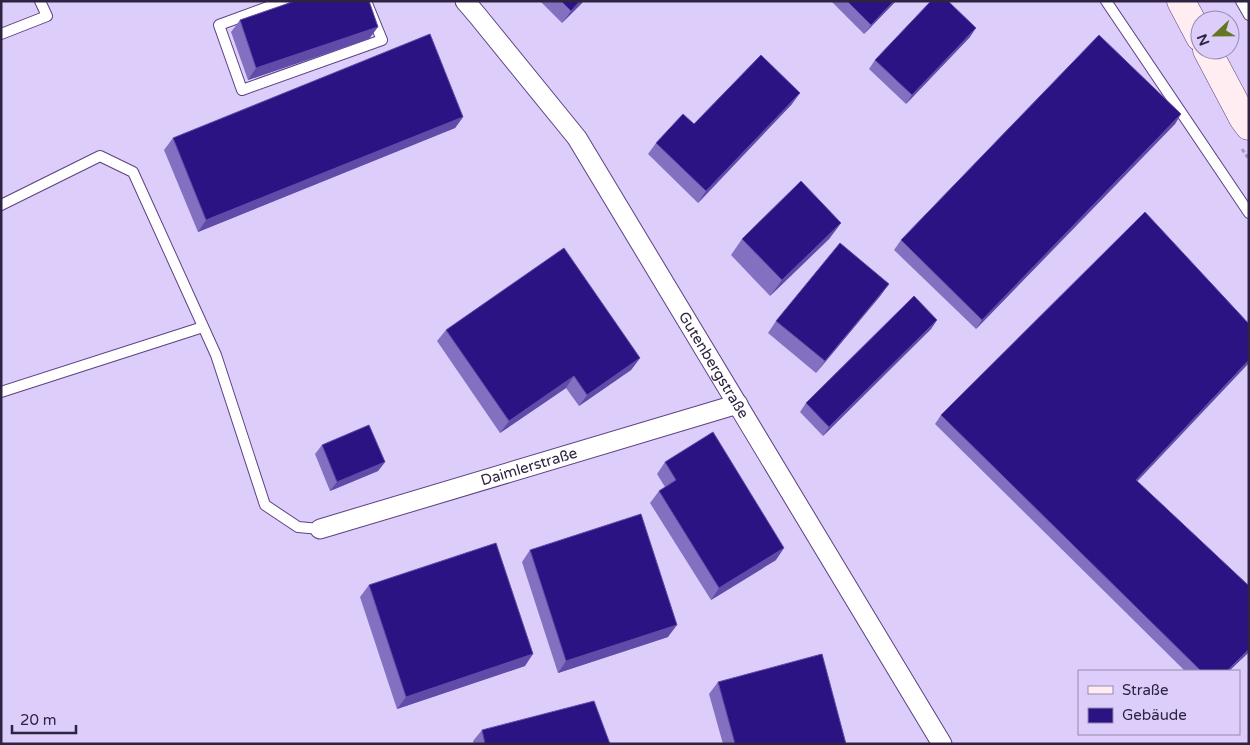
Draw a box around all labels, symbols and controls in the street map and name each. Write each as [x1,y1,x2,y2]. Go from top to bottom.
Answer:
north arrow [1190,10,1240,60]
text: N [1193,31,1213,48]
street label: Gutenbergstraße [675,308,753,422]
street label: Daimlerstraße [478,444,579,489]
legend [1078,670,1240,735]
text: Straße [1122,681,1168,699]
scale bar [12,702,76,734]
text: Gebäude [1122,706,1187,724]
text: 20 m [20,711,57,729]

